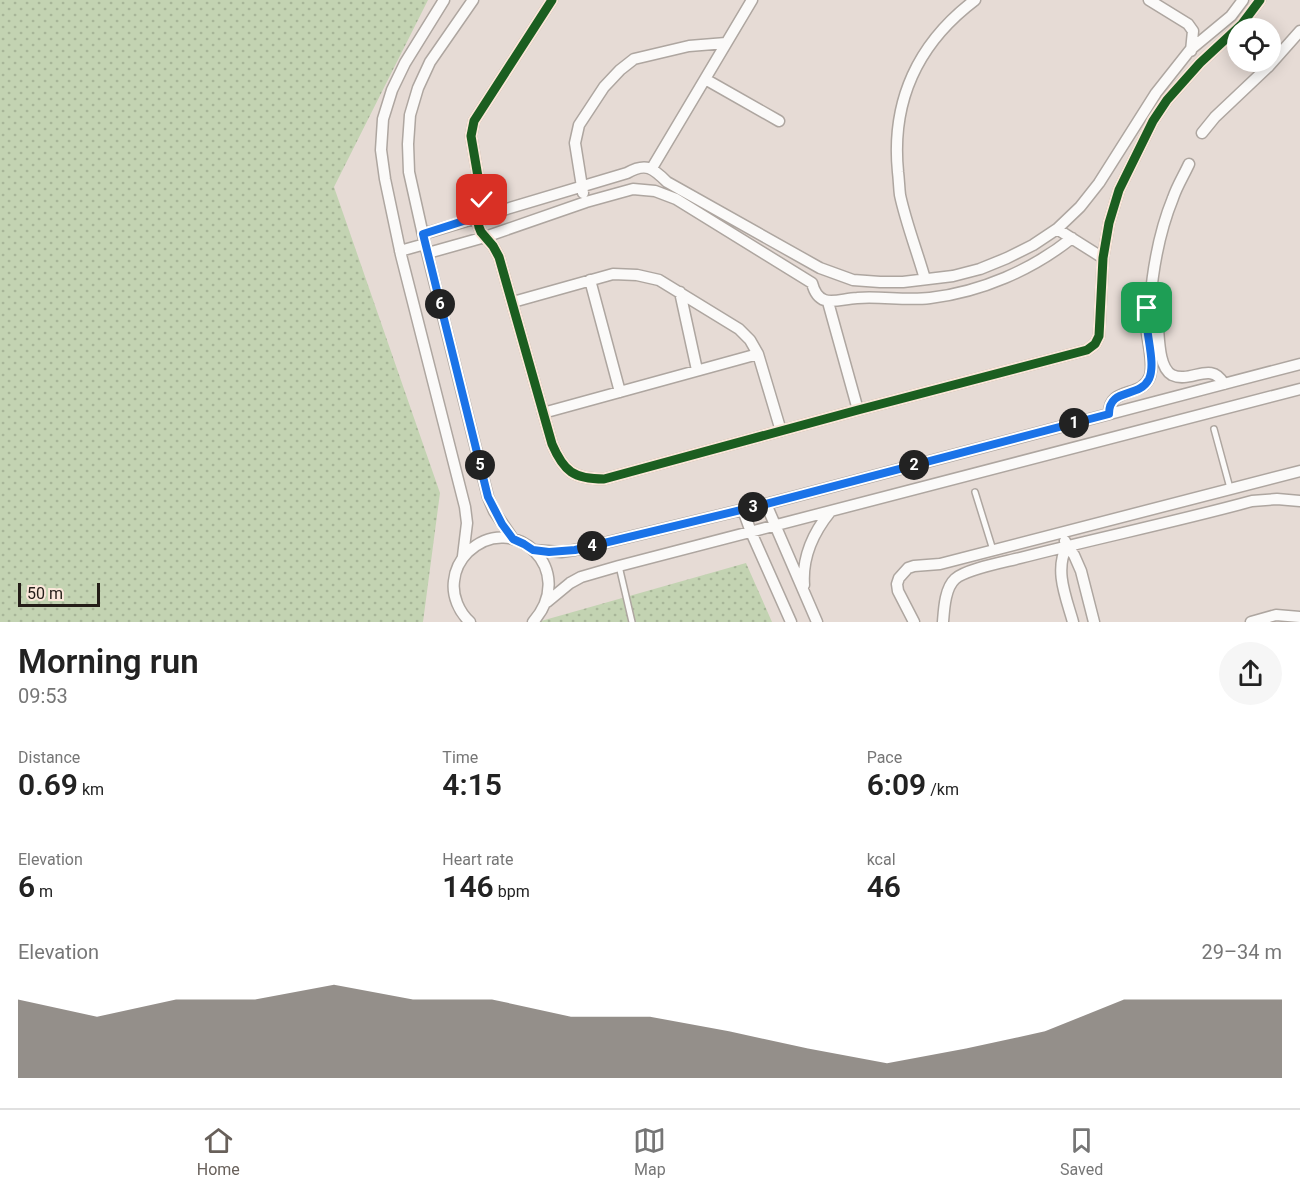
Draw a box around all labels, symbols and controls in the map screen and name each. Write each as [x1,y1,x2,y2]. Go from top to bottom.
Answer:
map controls [1227,18,1281,72]
button: locate [1227,18,1281,72]
pin [456,174,507,225]
icon: check [465,183,498,216]
pin [1121,282,1172,333]
pin: 6 [425,289,455,319]
icon: arrive [1130,291,1163,324]
text: 6 [435,294,445,313]
pin: 1 [1059,408,1089,438]
text: 1 [1069,413,1079,432]
pin: 5 [465,450,495,480]
pin: 2 [899,450,929,480]
text: 5 [475,455,485,474]
text: 2 [909,455,919,474]
pin: 3 [738,492,768,522]
text: 3 [748,497,758,516]
pin: 4 [577,531,607,561]
text: 4 [587,536,597,555]
scale bar [18,580,100,608]
text: 50 m [27,584,63,603]
text: Morning run [18,642,199,681]
button: share [1219,642,1282,705]
text: 09:53 [18,684,68,708]
text: Distance [18,748,80,767]
text: Time [442,748,478,767]
text: Pace [867,748,902,767]
text: 0.69 [18,767,78,802]
text: 4:15 [442,767,502,802]
text: 6:09 [867,767,926,802]
text: km [78,780,104,799]
text: /km [926,780,959,799]
text: Elevation [18,850,83,869]
text: Heart rate [442,850,513,869]
text: kcal [867,850,896,869]
text: 6 [18,869,35,904]
text: 146 [442,869,494,904]
text: 46 [867,869,901,904]
text: m [35,882,53,901]
text: bpm [494,882,530,901]
text: Elevation [18,940,99,964]
text: 29–34 m [1201,940,1282,964]
tab: Home [197,1124,240,1179]
tab: Map [633,1124,666,1179]
tab: Saved [1060,1124,1103,1179]

